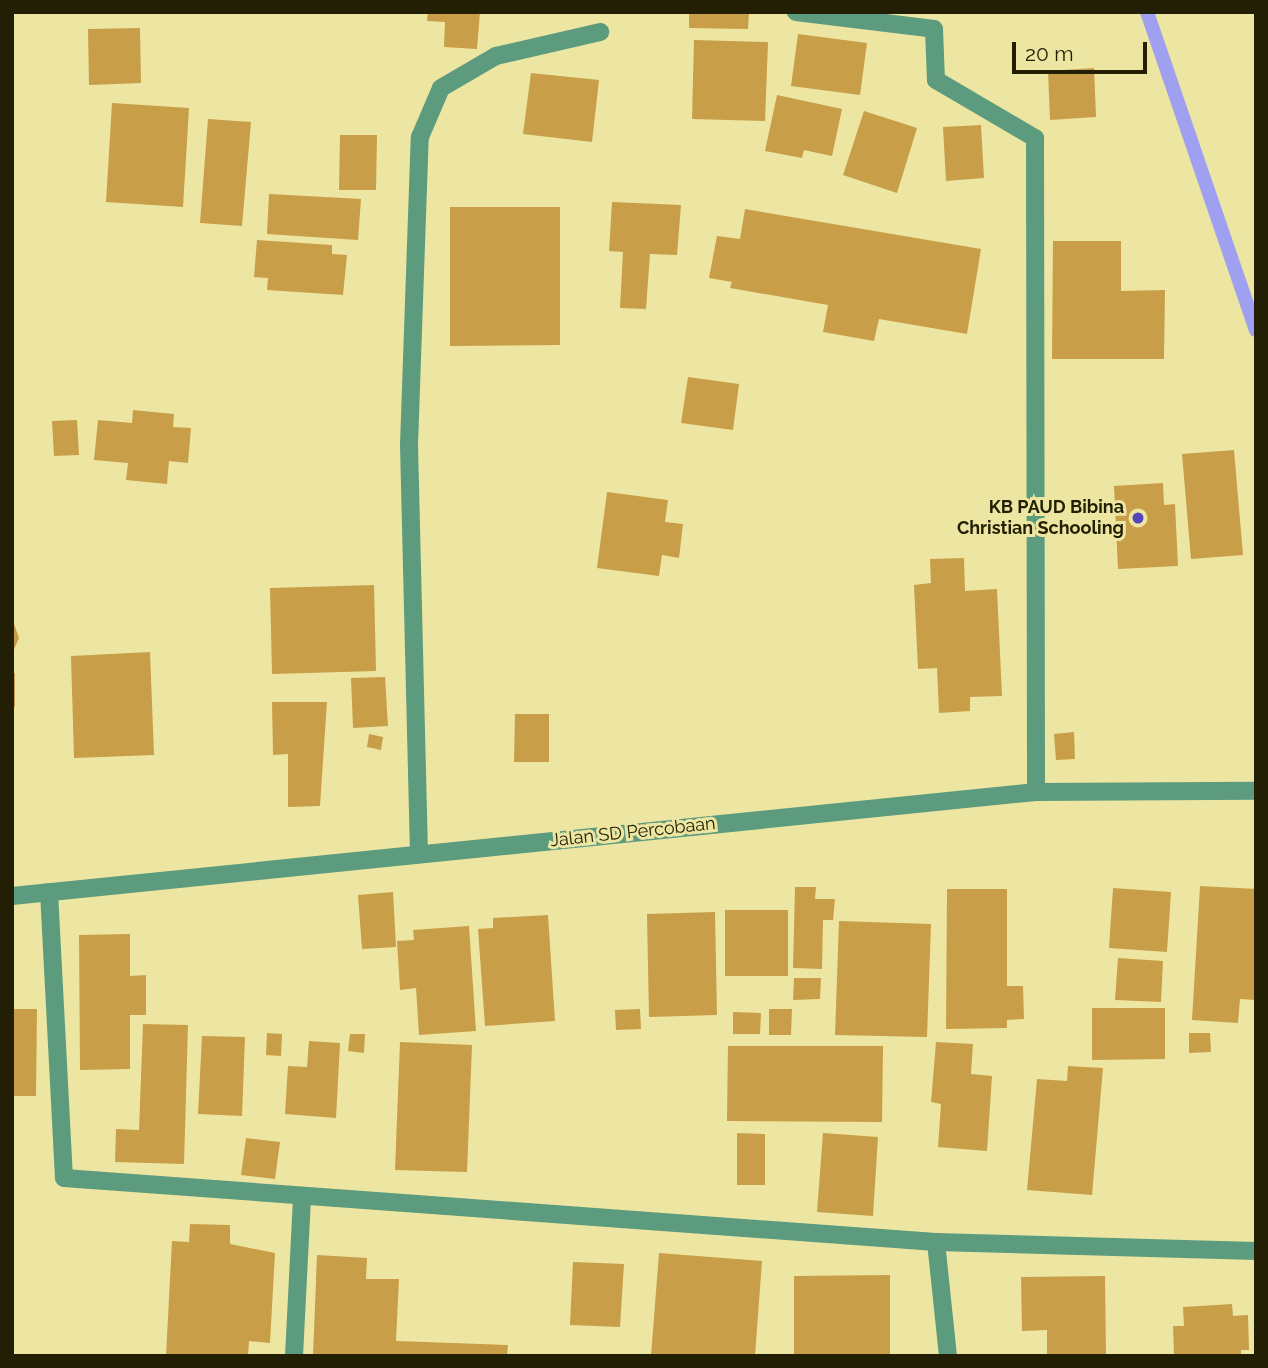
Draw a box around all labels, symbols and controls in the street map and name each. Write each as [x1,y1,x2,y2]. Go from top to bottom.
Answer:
scale bar [1016,28,1151,72]
text: 20 m [1025,41,1073,66]
place label: KB PAUD Bibina Christian Schooling [957,497,1124,540]
marker: KB PAUD Bibina Christian Schooling [1130,510,1146,526]
street label: Jalan SD Percobaan [549,813,717,851]

